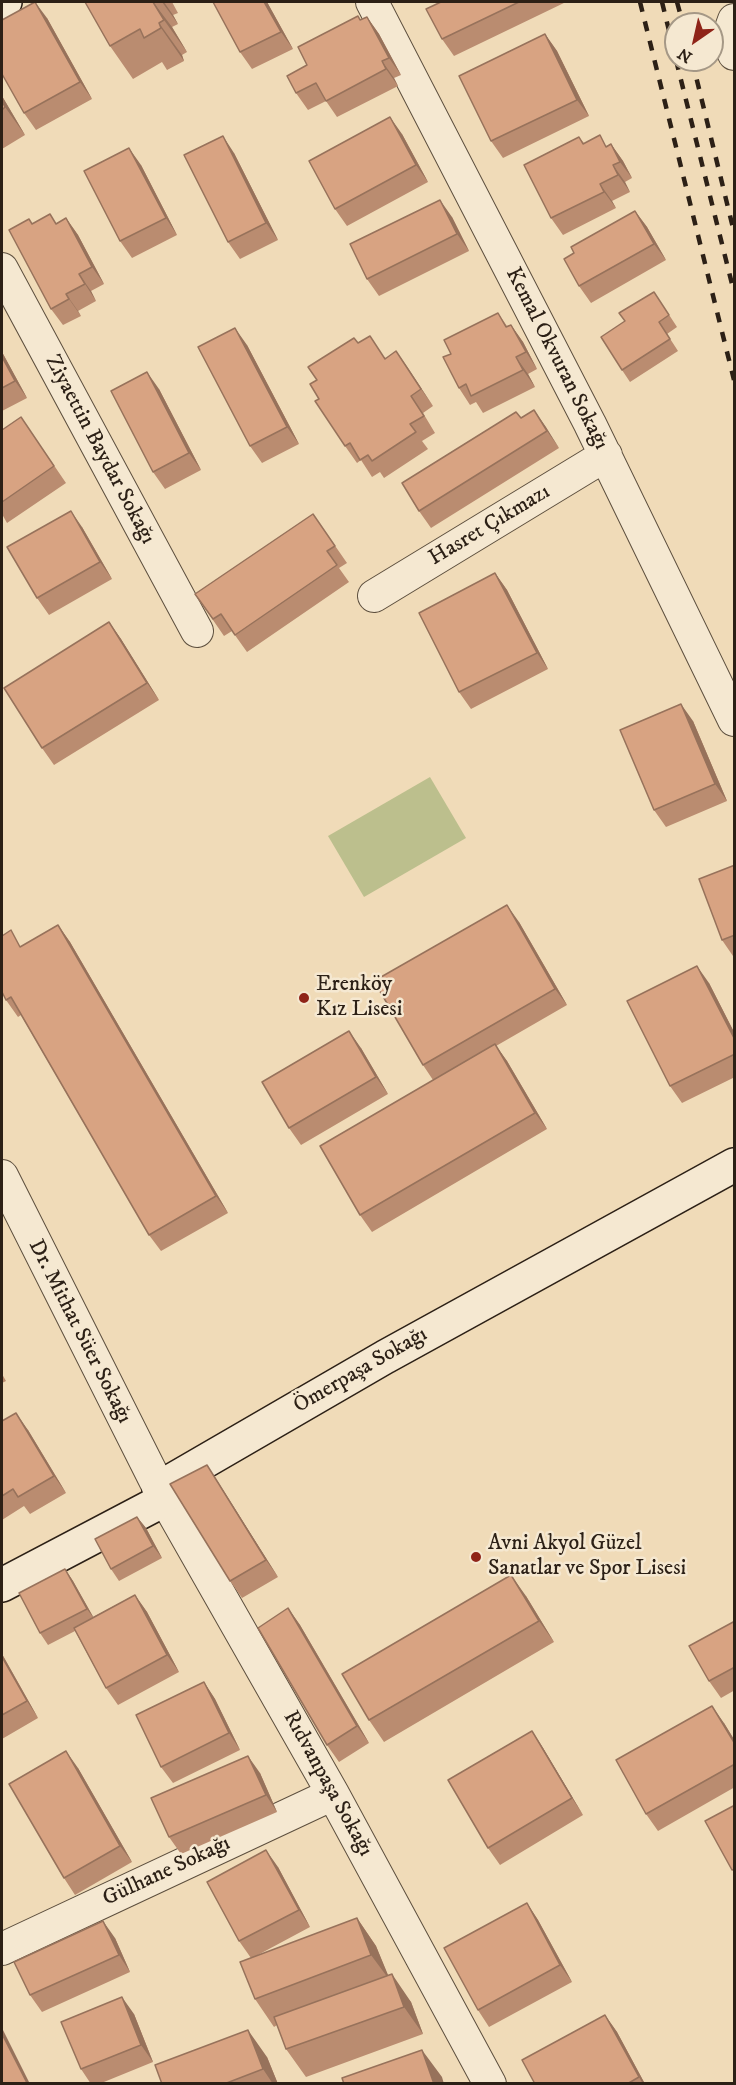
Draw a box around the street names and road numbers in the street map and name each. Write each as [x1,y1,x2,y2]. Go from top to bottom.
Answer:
street label: Kemal Okvuran Sokağı [499,264,613,454]
street label: Ziyaettin Baydar Sokağı [38,351,160,549]
street label: Hasret Çıkmazı [425,480,555,572]
street label: Dr. Mithat Süer Sokağı [21,1236,137,1428]
street label: Ömerpaşa Sokağı [289,1322,433,1420]
street label: Rıdvanpaşa Sokağı [276,1707,378,1861]
street label: Gülhane Sokağı [99,1831,235,1913]

